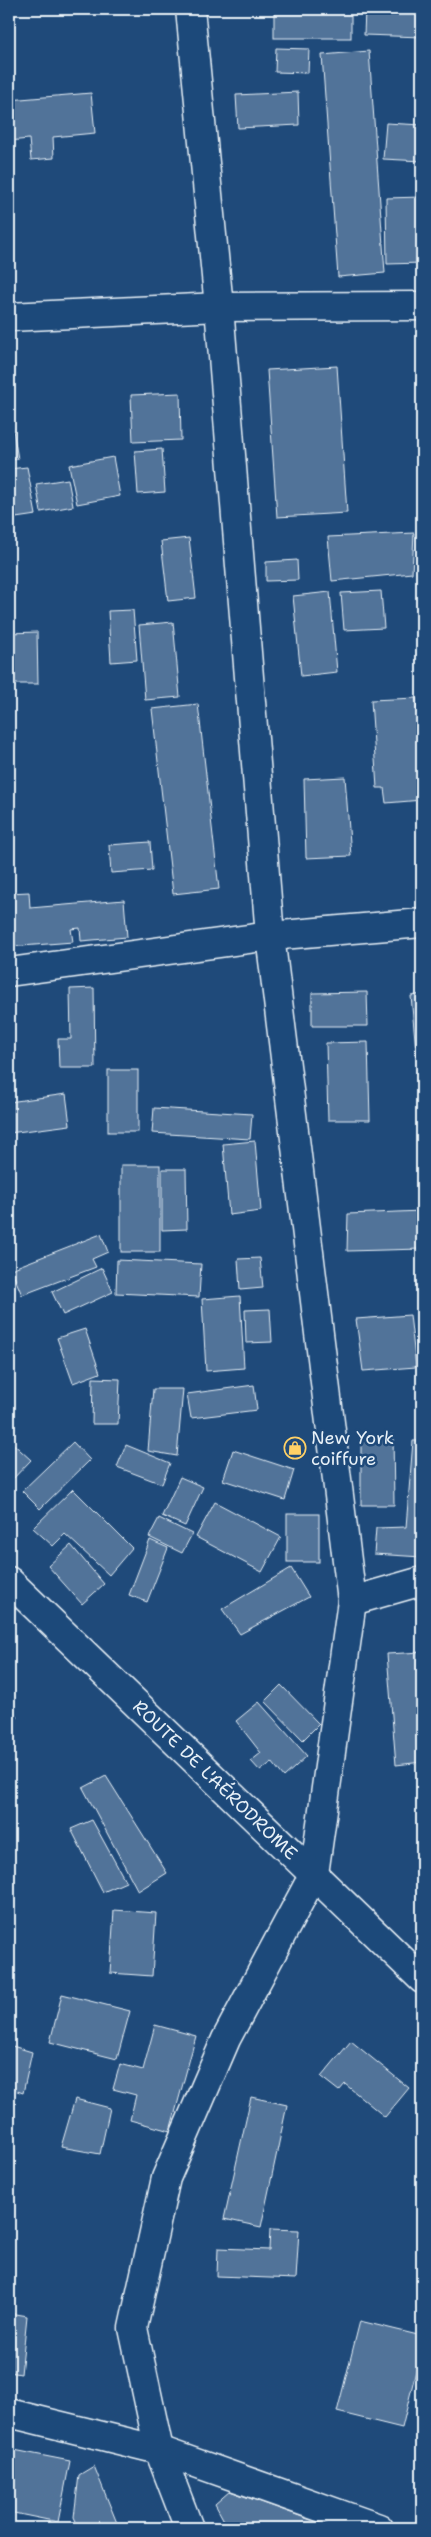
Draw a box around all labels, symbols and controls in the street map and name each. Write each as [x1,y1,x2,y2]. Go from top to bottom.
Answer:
place label: New York coiffure [311,1426,394,1471]
shop icon: New York coiffure [283,1436,307,1460]
street label: ROUTE DE L'AÉRODROME [127,1695,303,1865]

